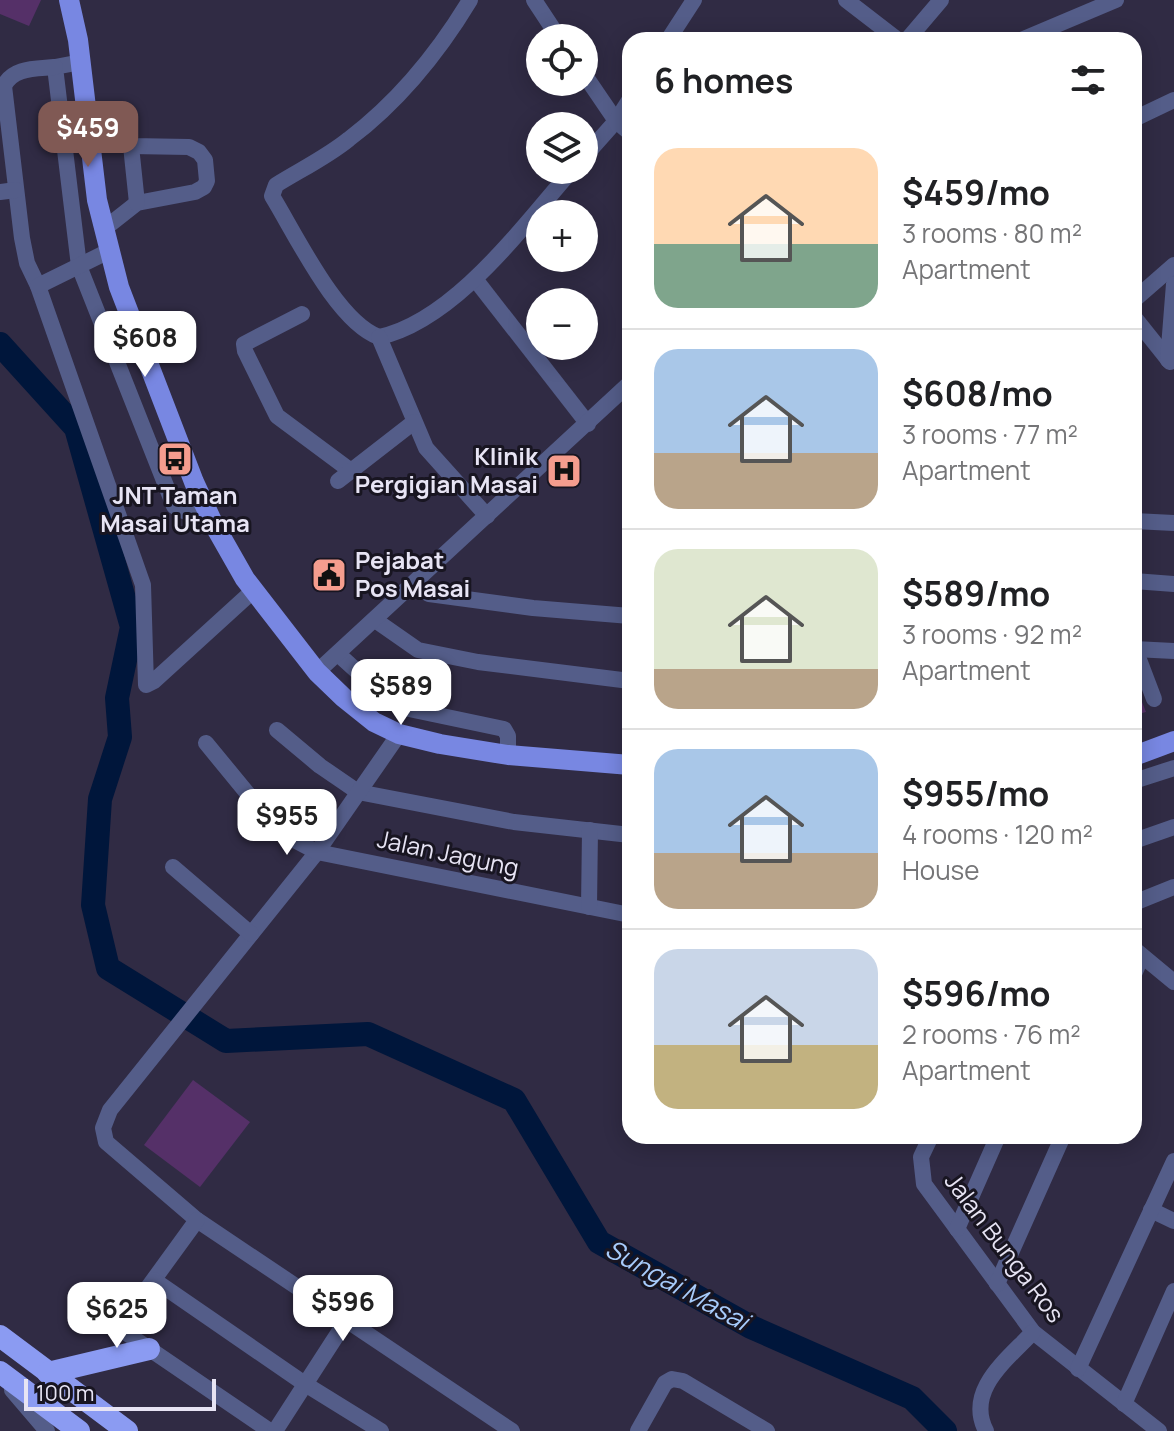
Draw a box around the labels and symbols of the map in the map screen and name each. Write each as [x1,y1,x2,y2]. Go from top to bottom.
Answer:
pin: $459 [41,101,135,169]
pin: $608 [98,311,192,379]
place label: Klinik Pergigian Masai [355,439,539,500]
bus stop icon: JNT Taman Masai Utama [156,440,194,478]
hospital icon: Klinik Pergigian Masai [545,452,583,490]
place label: JNT Taman Masai Utama [100,478,250,539]
place label: Pejabat Pos Masai [355,543,470,604]
public building icon: Pejabat Pos Masai [310,556,348,594]
pin: $589 [354,659,448,727]
pin: $955 [240,789,334,857]
street label: Jalan Jagung [375,821,522,884]
street label: Jalan Bunga Ros [938,1165,1072,1329]
water label: Sungai Masai [599,1230,758,1340]
pin: $596 [296,1275,390,1343]
pin: $625 [70,1282,164,1350]
scale bar [24,1375,216,1411]

